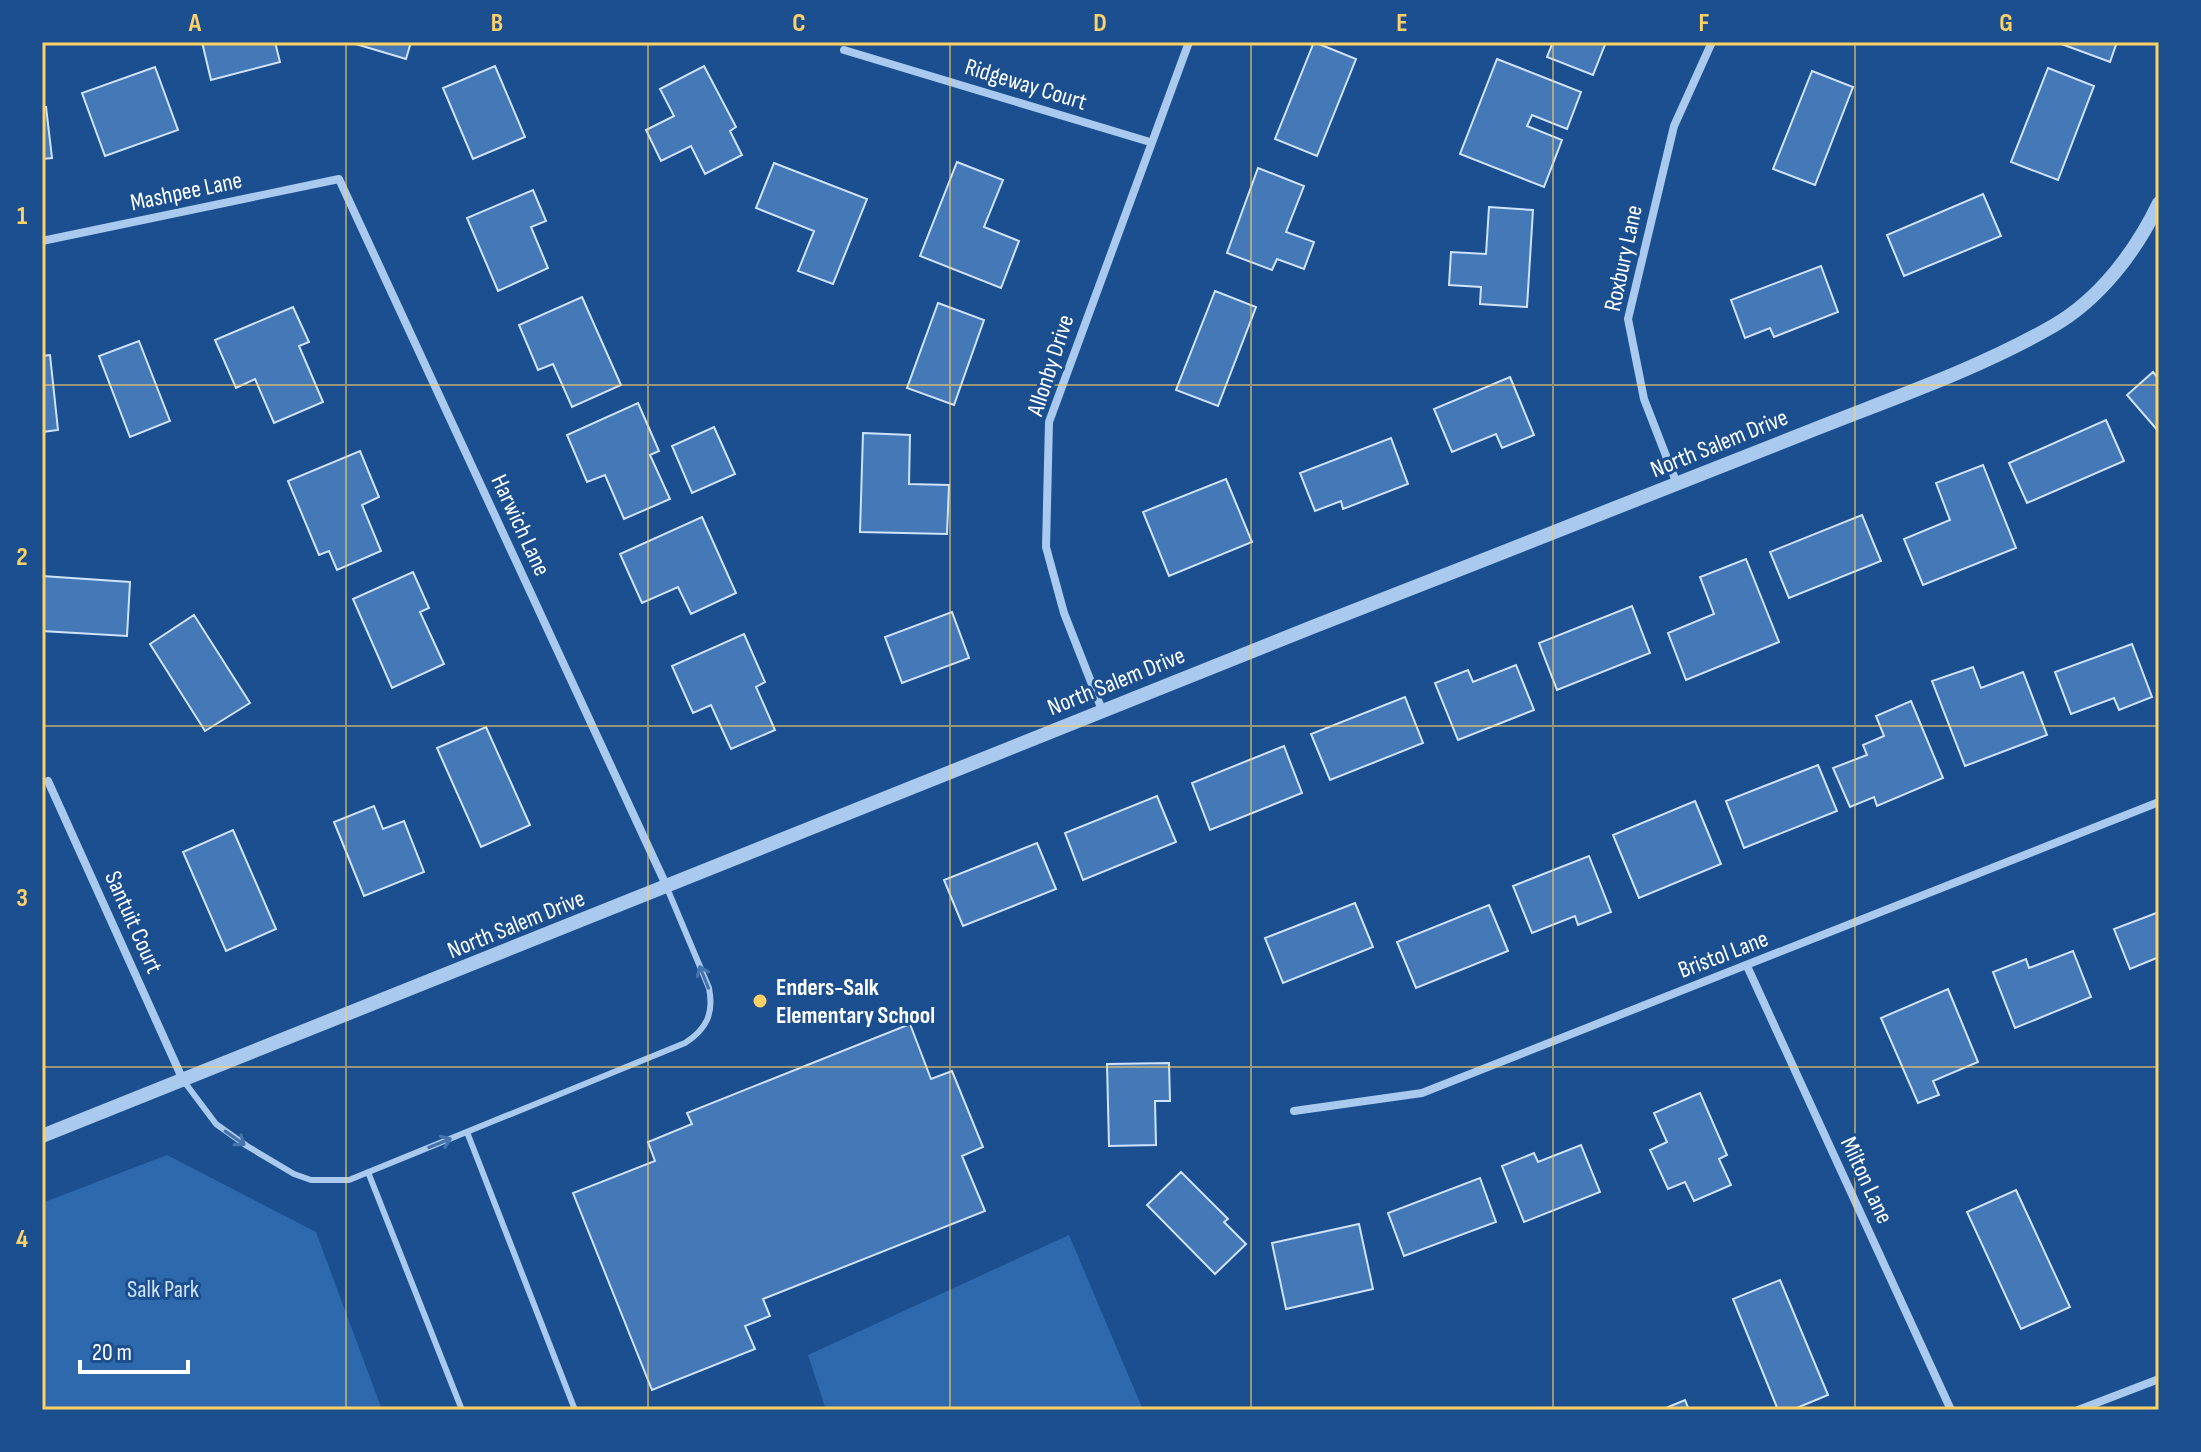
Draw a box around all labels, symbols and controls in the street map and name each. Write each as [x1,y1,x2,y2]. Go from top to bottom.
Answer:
text: A [188,8,202,39]
text: B [491,8,503,39]
text: C [792,8,806,39]
text: D [1093,8,1107,39]
text: E [1396,8,1408,39]
text: F [1699,8,1710,39]
text: G [1999,8,2013,39]
street label: Ridgeway Court [961,52,1090,117]
street label: Mashpee Lane [128,166,245,217]
text: 1 [17,201,27,232]
street label: Roxbury Lane [1598,202,1649,314]
street label: Allonby Drive [1020,311,1080,420]
street label: North Salem Drive [1646,403,1792,484]
street label: Harwich Lane [485,470,557,580]
text: 2 [16,542,28,573]
street label: North Salem Drive [1043,641,1189,722]
street label: Santuit Court [98,867,169,978]
text: 3 [16,883,28,914]
street label: North Salem Drive [443,884,589,965]
street label: Bristol Lane [1674,924,1772,985]
one-way arrow [696,965,710,990]
place label: Enders-Salk Elementary School [776,973,935,1030]
marker: Enders-Salk Elementary School [751,992,769,1010]
one-way arrow [224,1130,246,1146]
street label: Milton Lane [1834,1132,1899,1228]
one-way arrow [427,1134,452,1149]
text: 4 [16,1224,28,1255]
park label: Salk Park [127,1275,199,1304]
scale bar [80,1324,188,1374]
text: 20 m [92,1338,132,1367]

